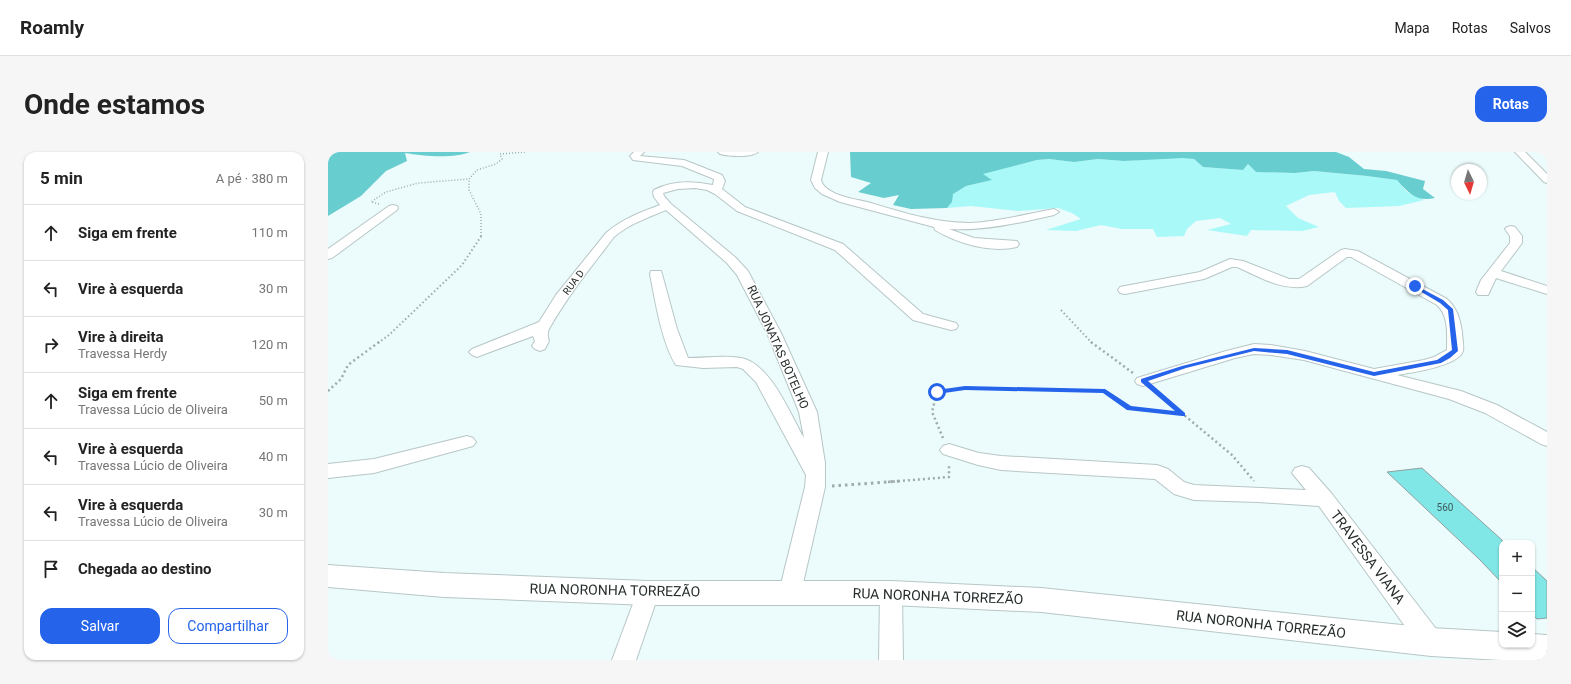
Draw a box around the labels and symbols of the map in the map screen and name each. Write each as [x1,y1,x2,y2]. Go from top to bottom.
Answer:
north arrow [1451,164,1487,200]
street label: RUA D [561,268,586,297]
route end [1406,277,1424,295]
street label: RUA JONATAS BOTELHO [744,283,812,411]
route start [928,383,946,401]
house number: 560 [1437,502,1454,513]
street label: TRAVESSA VIANA [1328,507,1408,607]
street label: RUA NORONHA TORREZÃO [530,580,700,599]
street label: RUA NORONHA TORREZÃO [852,584,1024,607]
street label: RUA NORONHA TORREZÃO [1175,606,1347,641]

